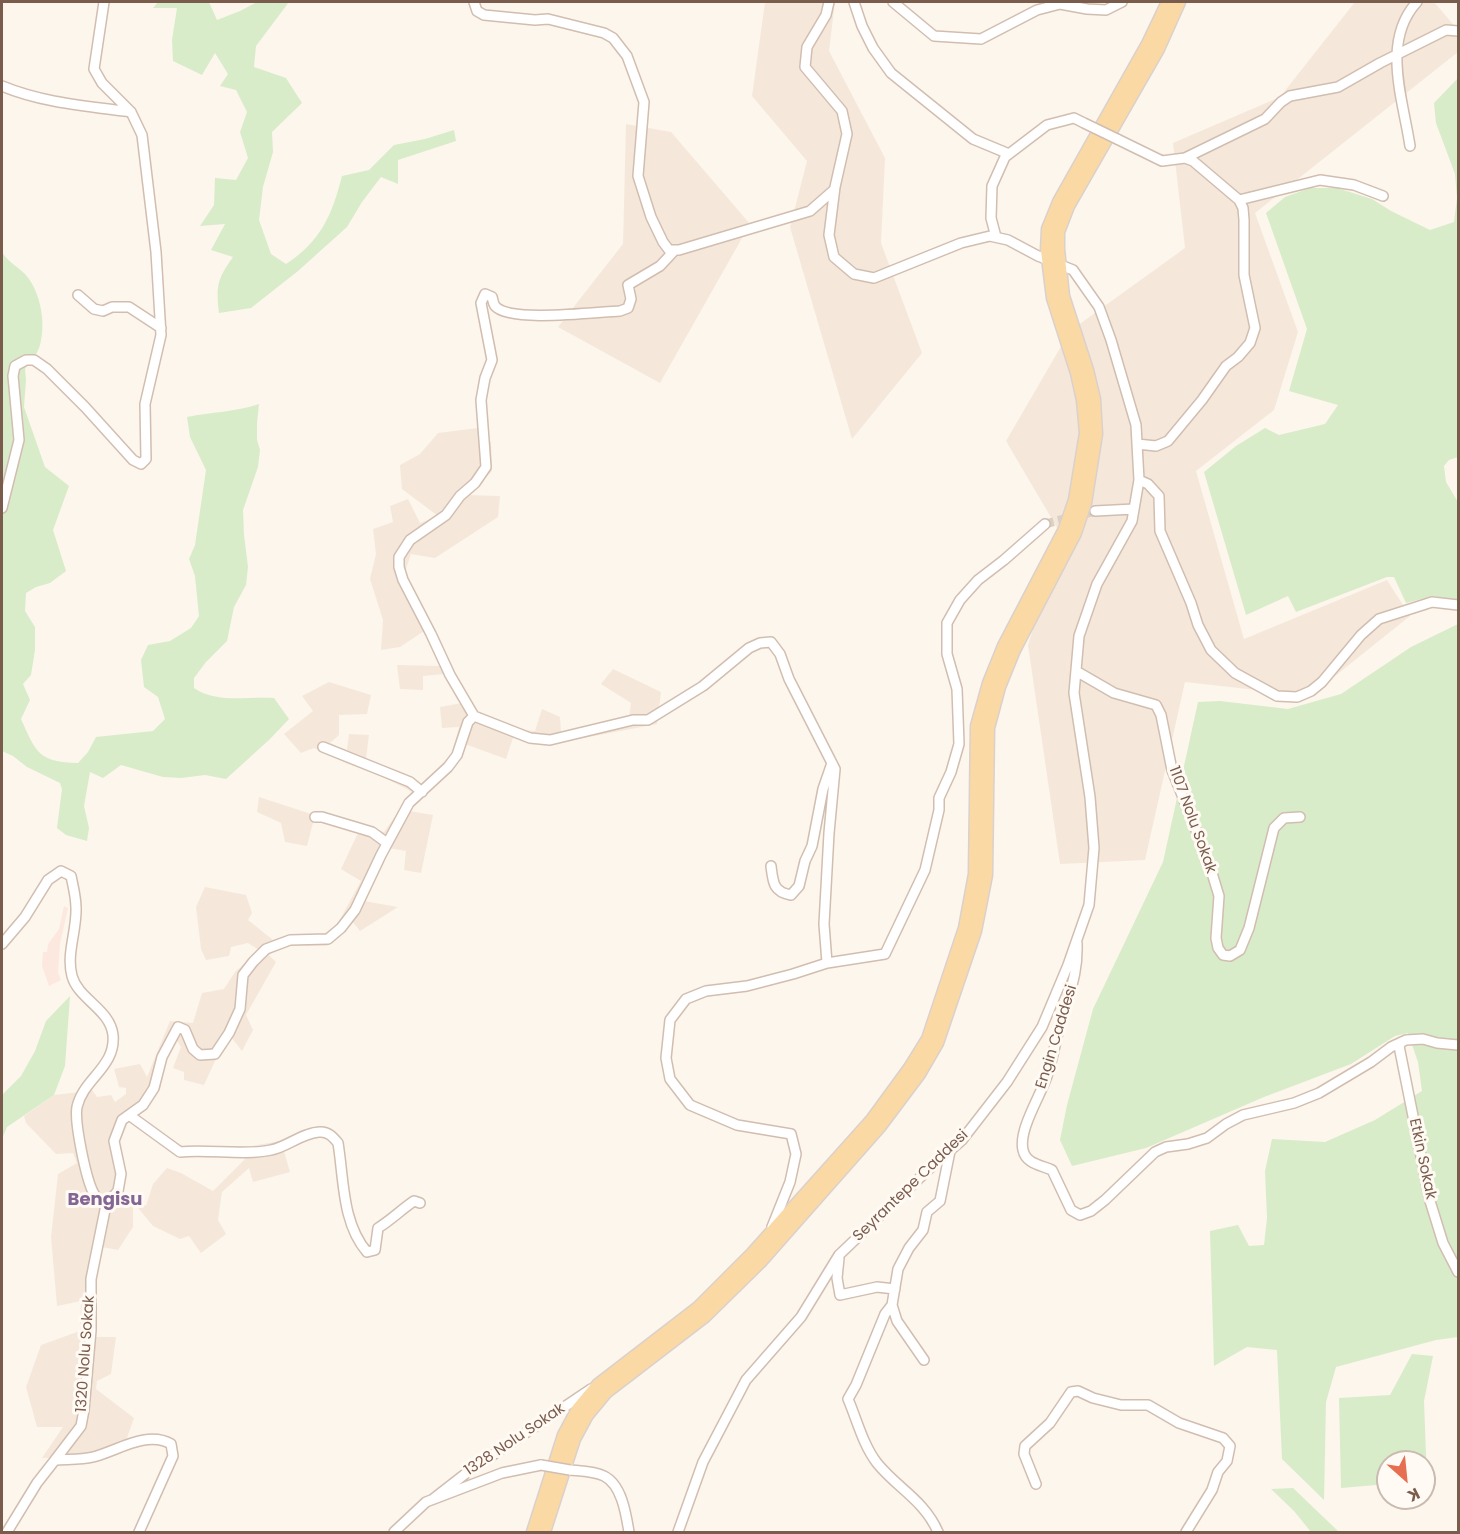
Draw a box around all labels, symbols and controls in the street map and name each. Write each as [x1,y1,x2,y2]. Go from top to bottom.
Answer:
street label: 1107 Nolu Sokak [1164,764,1220,876]
street label: Engin Caddesi [1033,983,1081,1091]
street label: Etkin Sokak [1405,1117,1439,1201]
street label: Seyrantepe Caddesi [850,1126,972,1246]
district label: Bengisu [68,1189,142,1211]
street label: 1320 Nolu Sokak [73,1295,99,1413]
street label: 1328 Nolu Sokak [461,1400,569,1480]
north arrow [1376,1450,1436,1510]
text: K [1403,1482,1424,1507]

